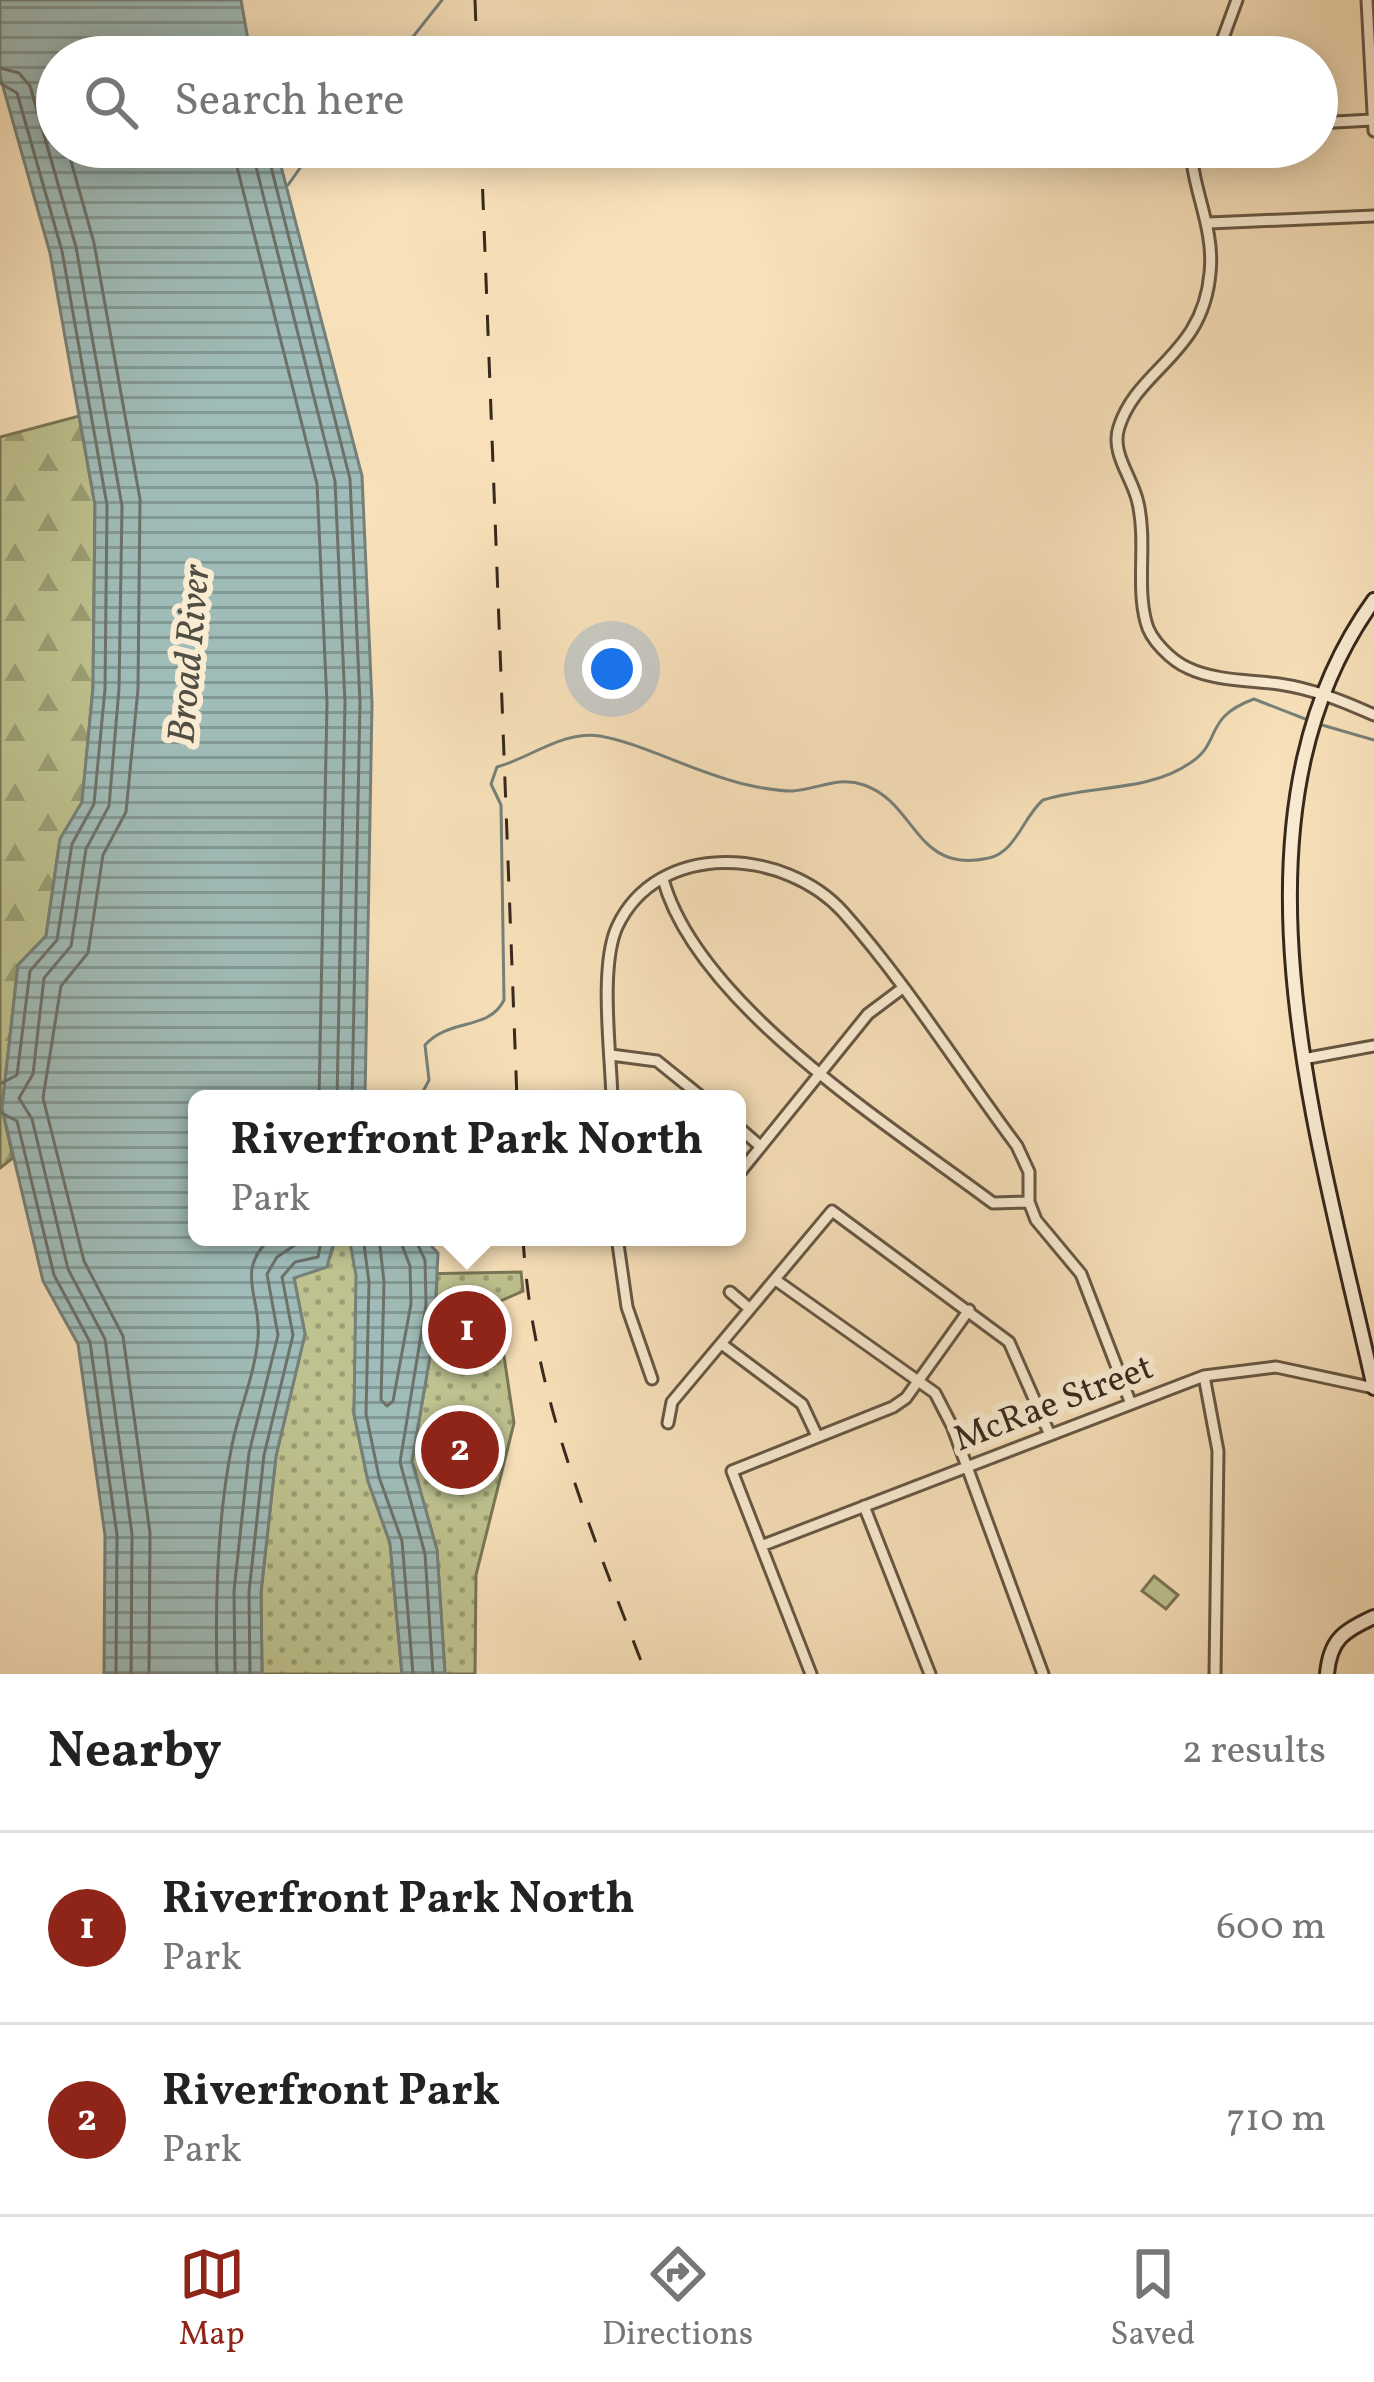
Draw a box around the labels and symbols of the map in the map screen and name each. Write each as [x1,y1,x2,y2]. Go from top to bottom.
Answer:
water label: Broad River [156,562,226,746]
your location [582,639,642,699]
pin: 1 [428,1285,506,1375]
street label: McRae Street [947,1344,1161,1466]
pin: 2 [421,1405,499,1495]

